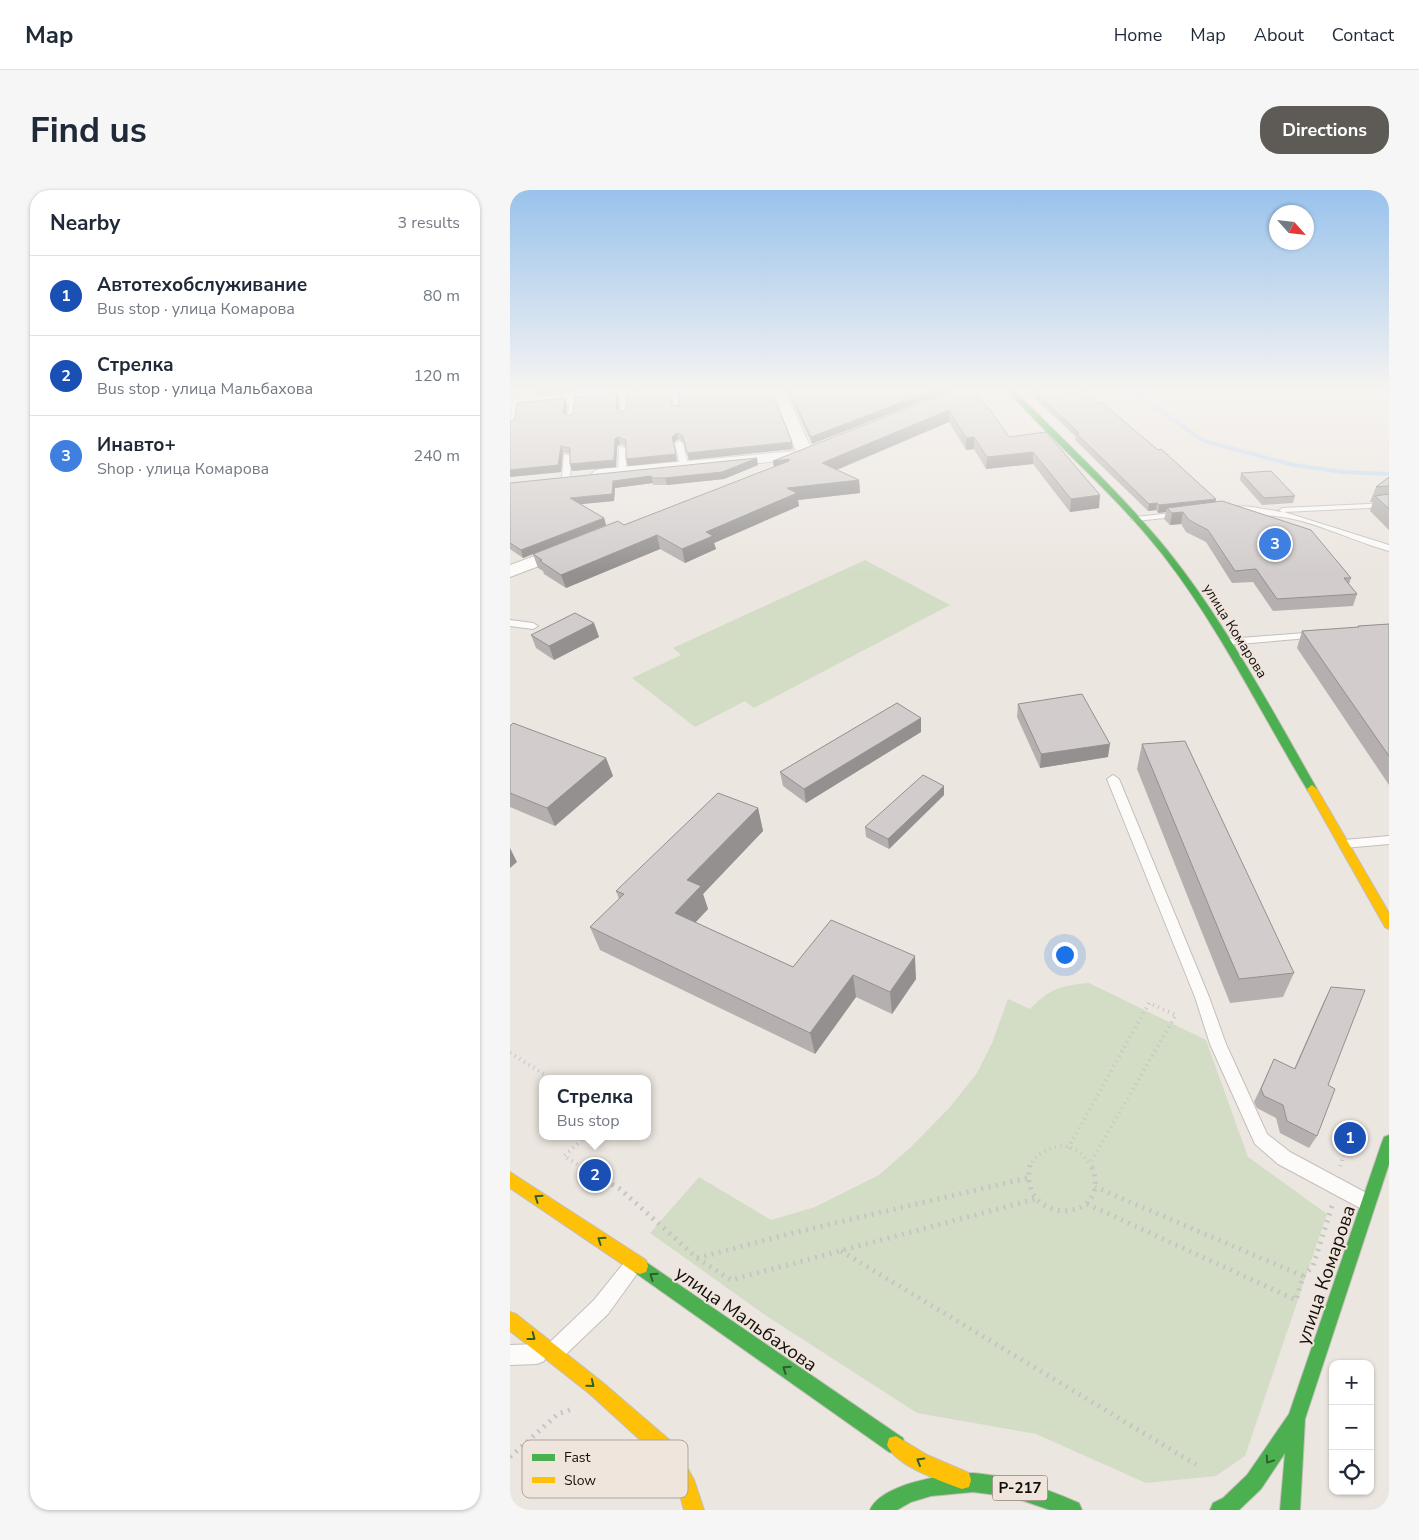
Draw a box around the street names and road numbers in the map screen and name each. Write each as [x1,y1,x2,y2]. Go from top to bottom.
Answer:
street label: улица Комарова [1198,580,1272,682]
street label: улица Комарова [1290,1202,1362,1348]
street label: улица Мальбахова [670,1260,822,1378]
road number: Р-217 [992,1476,1048,1500]

